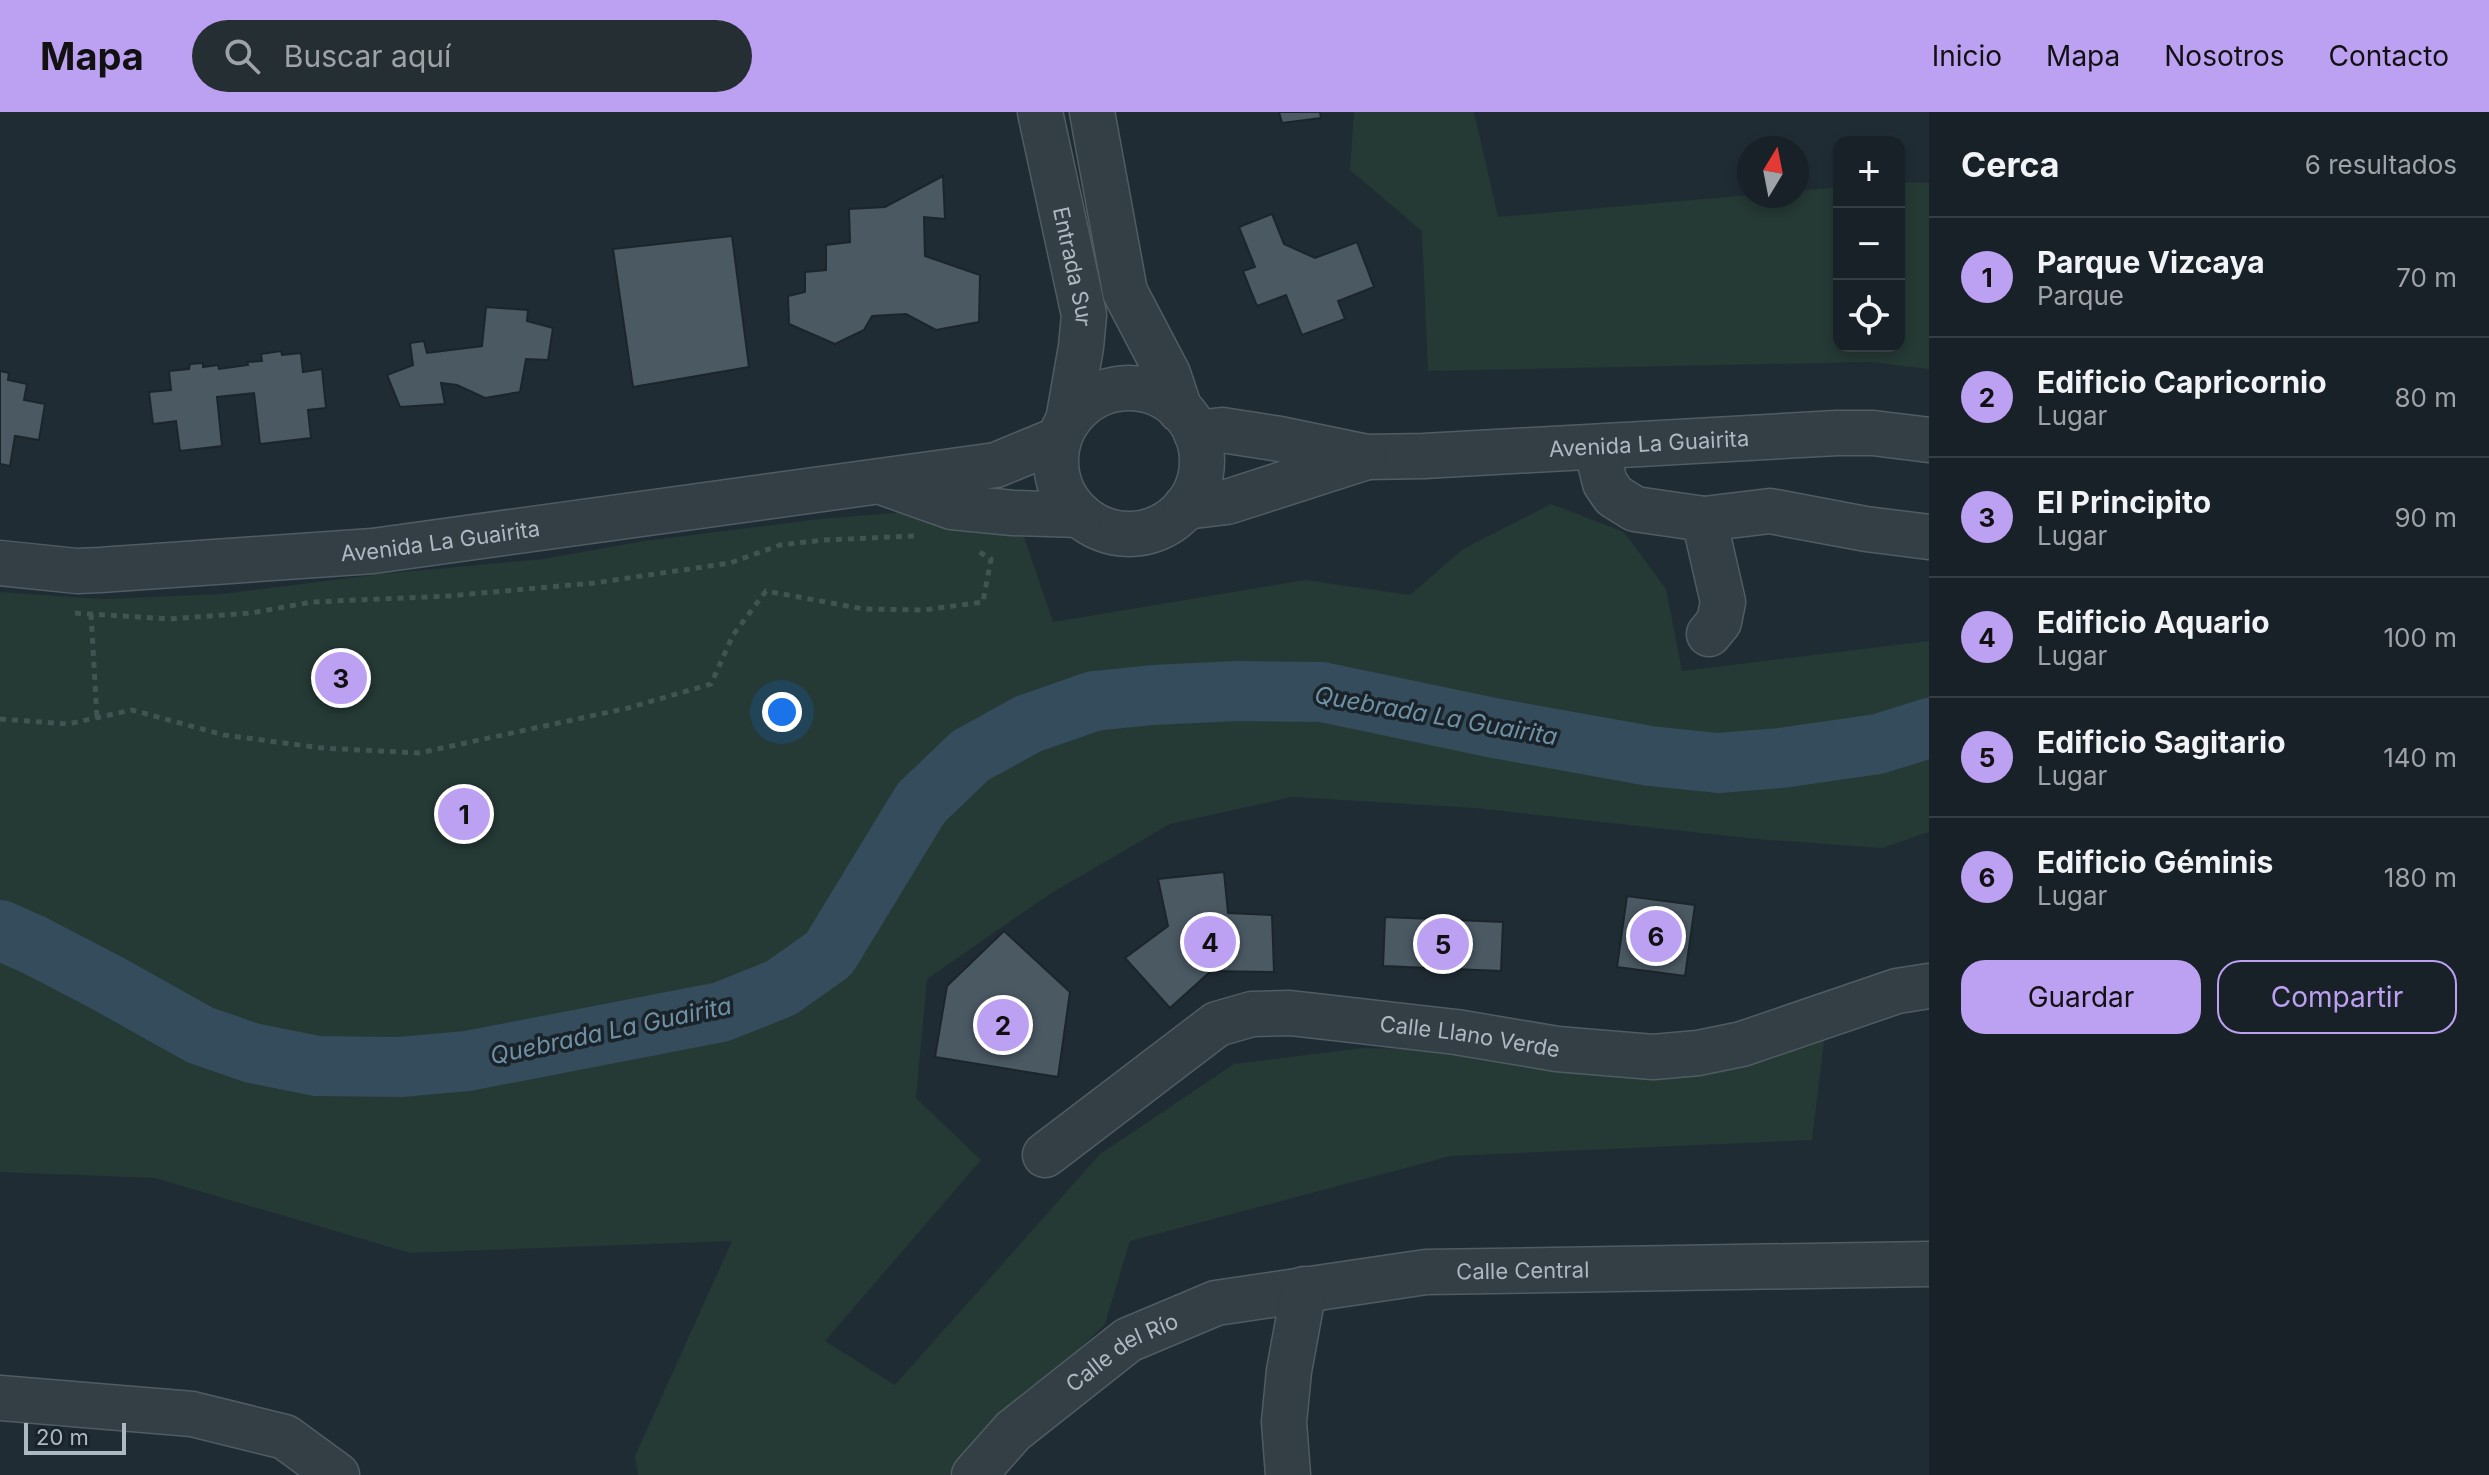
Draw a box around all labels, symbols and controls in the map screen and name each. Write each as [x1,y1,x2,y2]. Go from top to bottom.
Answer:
search box [192,20,752,92]
text: Mapa [40,33,144,79]
icon: search [220,34,264,78]
text: Buscar aquí [284,38,451,74]
text: Inicio [1932,39,2002,73]
text: Mapa [2046,39,2120,73]
text: Nosotros [2164,39,2285,73]
text: Contacto [2329,39,2449,73]
north arrow [1737,136,1809,208]
map controls [1833,136,1905,352]
button: + [1833,136,1905,208]
text: Cerca [1961,144,2060,185]
text: 6 resultados [2305,149,2457,180]
street label: Entrada Sur [1048,204,1097,327]
button: − [1833,208,1905,280]
text: Parque Vizcaya [2037,244,2265,280]
text: 1 [1981,262,1993,293]
text: 70 m [2396,262,2457,293]
button: locate [1833,280,1905,352]
text: Parque [2037,280,2124,311]
text: Edificio Capricornio [2037,364,2327,400]
text: 2 [1979,382,1995,413]
text: 80 m [2394,382,2457,413]
text: Lugar [2037,400,2107,431]
street label: Avenida La Guairita [1548,425,1750,462]
text: El Principito [2037,484,2211,520]
text: 3 [1979,502,1995,533]
text: 90 m [2394,502,2457,533]
street label: Avenida La Guairita [340,515,541,566]
text: Lugar [2037,520,2107,551]
text: Edificio Aquario [2037,604,2270,640]
text: 4 [1978,622,1996,653]
text: 100 m [2384,622,2457,653]
text: Lugar [2037,640,2107,671]
pin: 3 [315,648,367,708]
water label: Quebrada La Guairita [1312,680,1560,751]
your location [762,692,802,732]
text: Edificio Sagitario [2037,724,2286,760]
text: 5 [1979,742,1995,773]
text: 140 m [2383,742,2457,773]
text: Lugar [2037,760,2107,791]
pin: 1 [438,784,490,844]
text: Edificio Géminis [2037,844,2273,880]
text: 6 [1979,862,1995,893]
text: 180 m [2384,862,2457,893]
text: Lugar [2037,880,2107,911]
pin: 6 [1630,906,1682,966]
pin: 4 [1184,912,1236,972]
pin: 5 [1417,914,1469,974]
button: Guardar [1961,960,2201,1034]
button: Compartir [2217,960,2457,1034]
water label: Quebrada La Guairita [488,991,734,1070]
pin: 2 [977,995,1029,1055]
street label: Calle Llano Verde [1378,1010,1562,1062]
street label: Calle Central [1456,1256,1590,1285]
street label: Calle del Río [1061,1308,1182,1397]
scale bar [24,1419,126,1455]
text: 20 m [36,1424,89,1450]

